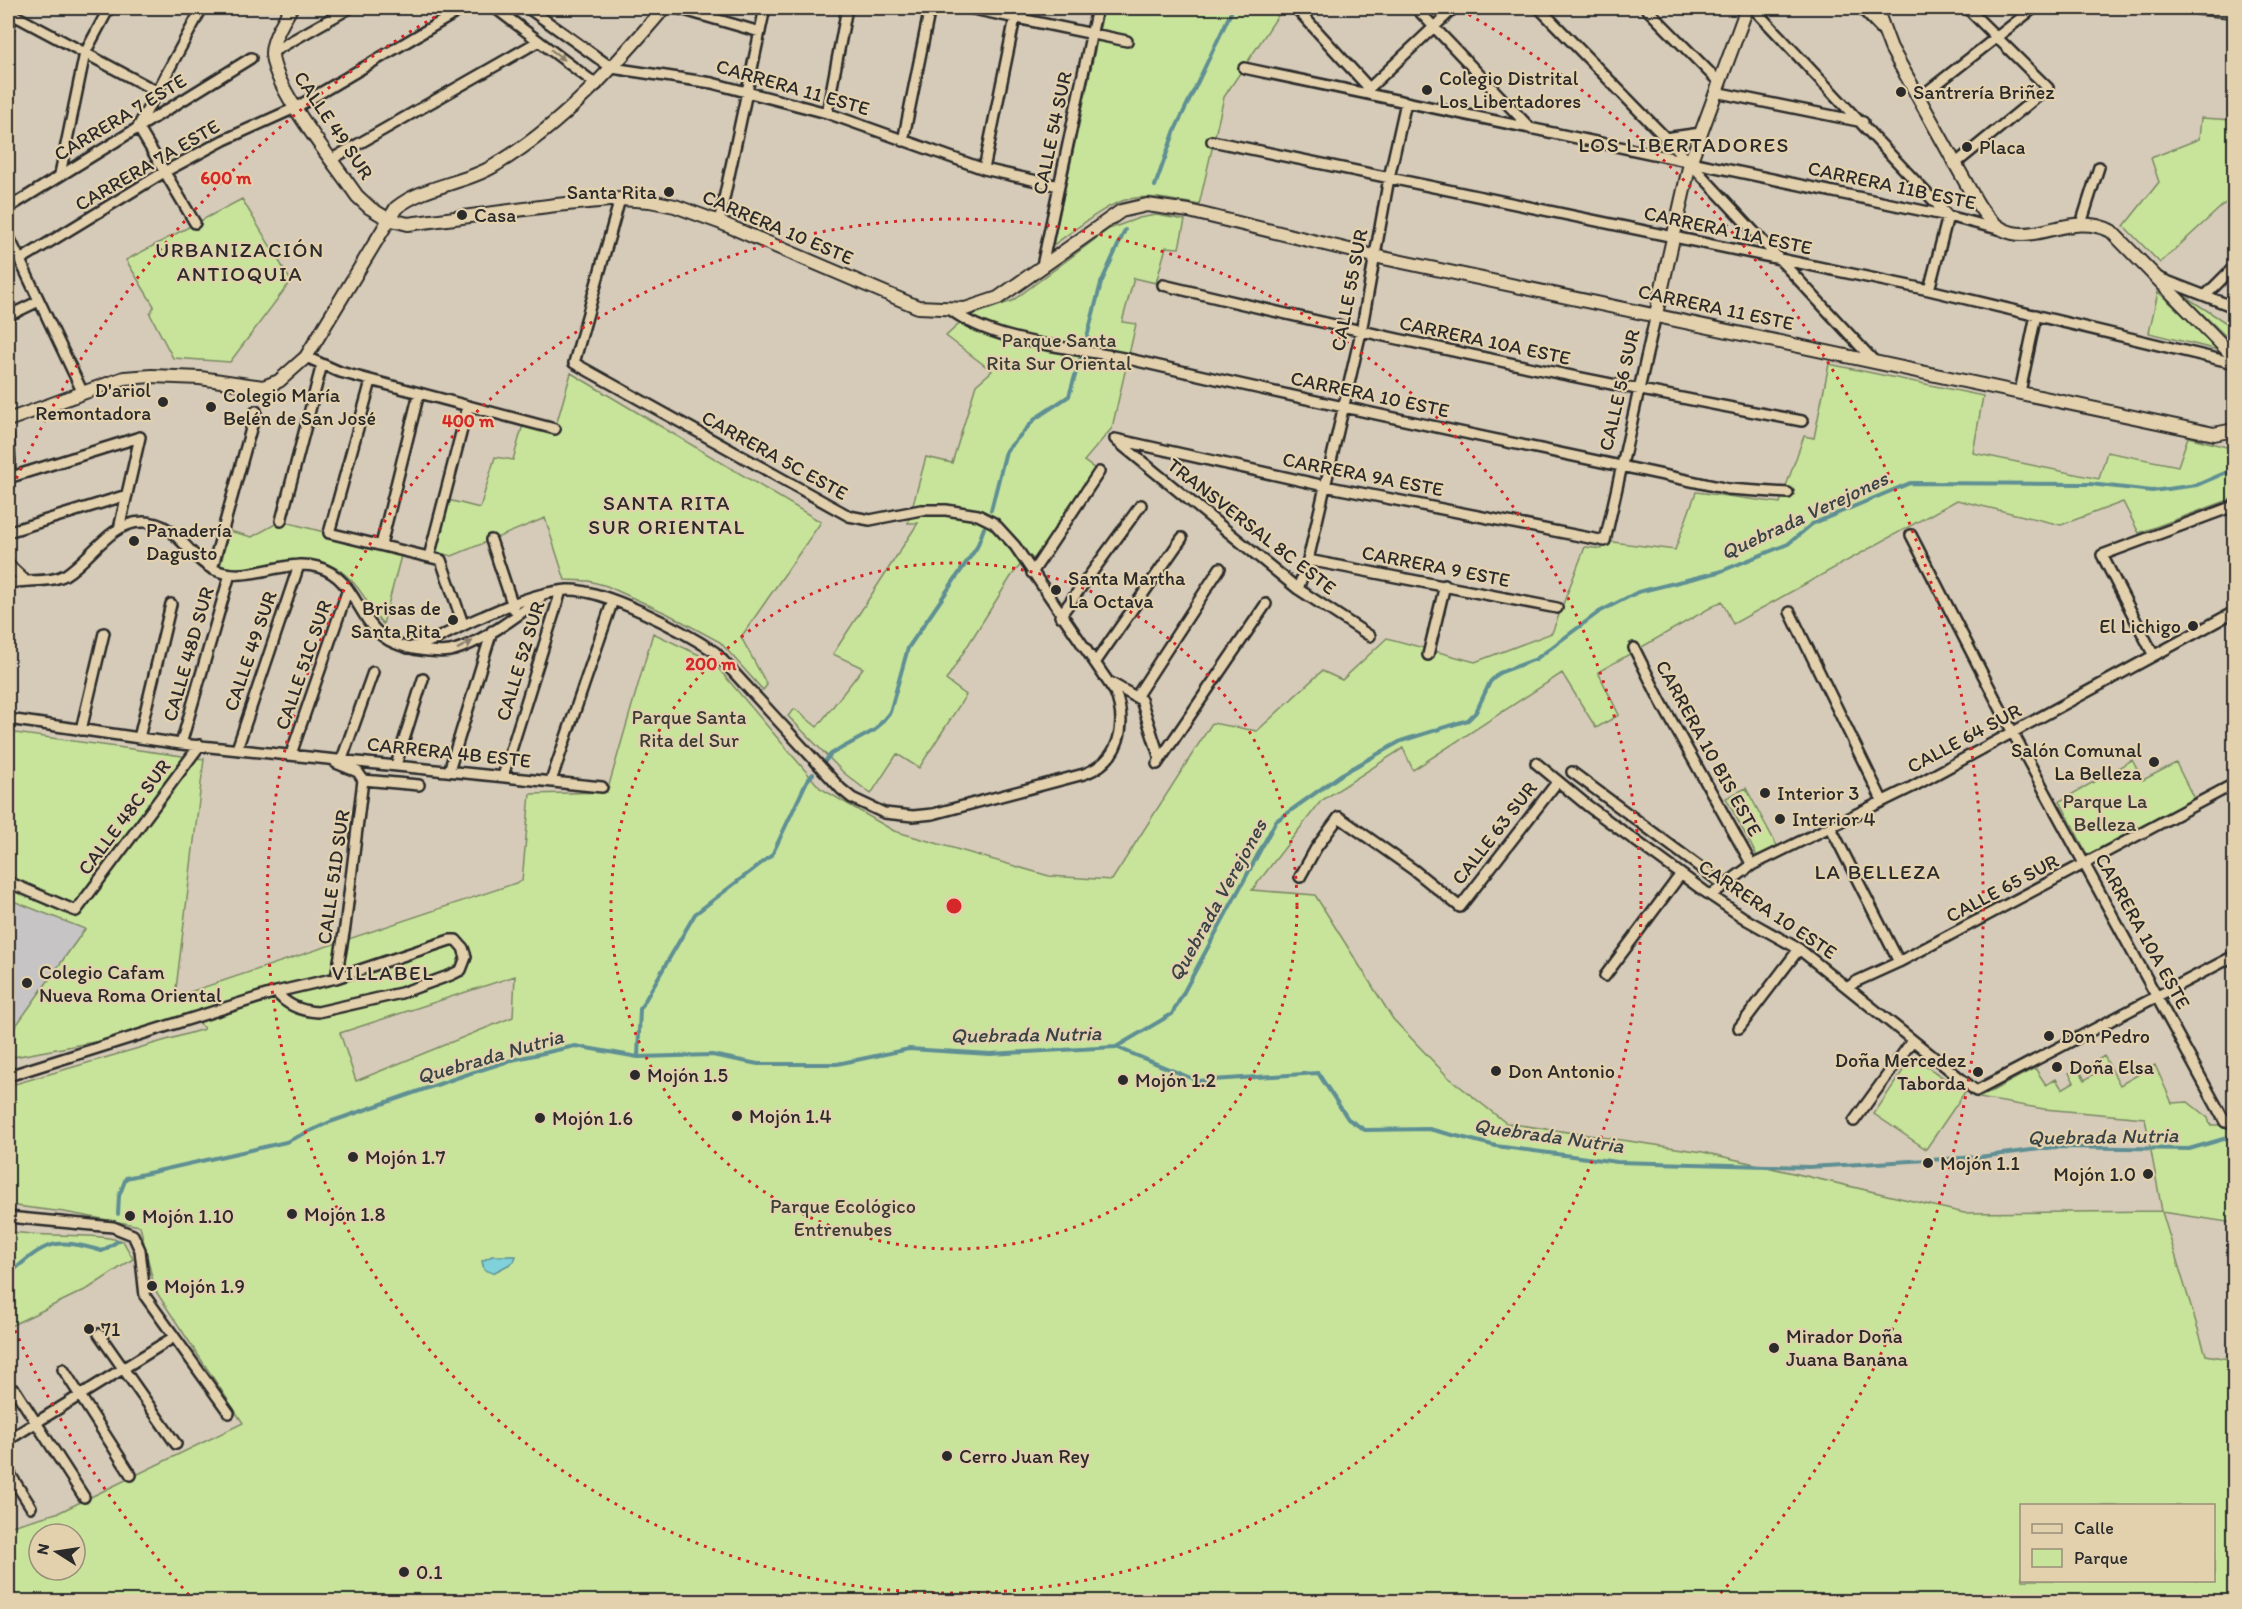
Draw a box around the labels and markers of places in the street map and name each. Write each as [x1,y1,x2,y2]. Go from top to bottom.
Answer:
place label: Colegio Distrital Los Libertadores [1439,66,1581,113]
place label: Santrería Briñez [1913,80,2055,104]
marker: Colegio Distrital Los Libertadores [1420,83,1434,97]
marker: Santrería Briñez [1894,85,1908,99]
place label: Placa [1979,135,2026,159]
marker: Placa [1960,140,1974,154]
place label: Santa Rita [567,180,658,204]
marker: Santa Rita [662,185,676,199]
place label: Casa [474,203,516,227]
marker: Casa [455,208,469,222]
place label: D'ariol Remontadora [35,378,151,425]
place label: Colegio María Belén de San José [223,383,376,430]
marker: D'ariol Remontadora [156,395,170,409]
marker: Colegio María Belén de San José [204,400,218,414]
place label: Panadería Dagusto [146,518,233,565]
marker: Panadería Dagusto [127,534,141,548]
place label: Santa Martha La Octava [1068,566,1186,613]
marker: Santa Martha La Octava [1049,583,1063,597]
place label: Brisas de Santa Rita [351,596,442,643]
marker: Brisas de Santa Rita [446,613,460,627]
place label: El Lichigo [2099,614,2181,638]
marker: El Lichigo [2186,619,2200,633]
place label: Salón Comunal La Belleza [2011,738,2143,785]
marker: Salón Comunal La Belleza [2147,755,2161,769]
place label: Interior 3 [1777,781,1859,805]
marker: Interior 3 [1758,786,1772,800]
place label: Interior 4 [1792,807,1875,831]
marker: Interior 4 [1773,812,1787,826]
centre of rings [944,896,964,916]
place label: Colegio Cafam Nueva Roma Oriental [39,960,222,1007]
marker: Colegio Cafam Nueva Roma Oriental [20,976,34,990]
place label: Don Pedro [2061,1024,2150,1048]
marker: Don Pedro [2042,1029,2056,1043]
place label: Doña Mercedez Taborda [1835,1048,1967,1095]
place label: Doña Elsa [2069,1055,2155,1079]
place label: Don Antonio [1508,1059,1615,1083]
marker: Doña Elsa [2050,1060,2064,1074]
place label: Mojón 1.5 [647,1063,728,1087]
marker: Don Antonio [1489,1064,1503,1078]
marker: Doña Mercedez Taborda [1971,1065,1985,1079]
marker: Mojón 1.5 [628,1068,642,1082]
place label: Mojón 1.2 [1135,1068,1217,1092]
marker: Mojón 1.2 [1116,1073,1130,1087]
place label: Mojón 1.4 [749,1104,832,1128]
place label: Mojón 1.6 [552,1106,633,1130]
marker: Mojón 1.4 [730,1109,744,1123]
marker: Mojón 1.6 [533,1111,547,1125]
place label: Mojón 1.7 [365,1145,445,1169]
marker: Mojón 1.7 [346,1150,360,1164]
place label: Mojón 1.1 [1940,1151,2020,1175]
marker: Mojón 1.1 [1921,1156,1935,1170]
place label: Mojón 1.0 [2053,1162,2136,1186]
marker: Mojón 1.0 [2141,1167,2155,1181]
place label: Mojón 1.8 [304,1202,385,1226]
place label: Mojón 1.10 [142,1204,234,1228]
marker: Mojón 1.8 [285,1207,299,1221]
marker: Mojón 1.10 [123,1209,137,1223]
place label: Mojón 1.9 [164,1274,245,1298]
marker: Mojón 1.9 [145,1279,159,1293]
place label: 71 [101,1317,120,1341]
marker: 71 [82,1322,96,1336]
place label: Mirador Doña Juana Banana [1786,1324,1909,1371]
marker: Mirador Doña Juana Banana [1767,1341,1781,1355]
place label: Cerro Juan Rey [959,1444,1090,1468]
marker: Cerro Juan Rey [940,1449,954,1463]
place label: 0.1 [416,1560,443,1584]
marker: 0.1 [397,1565,411,1579]

